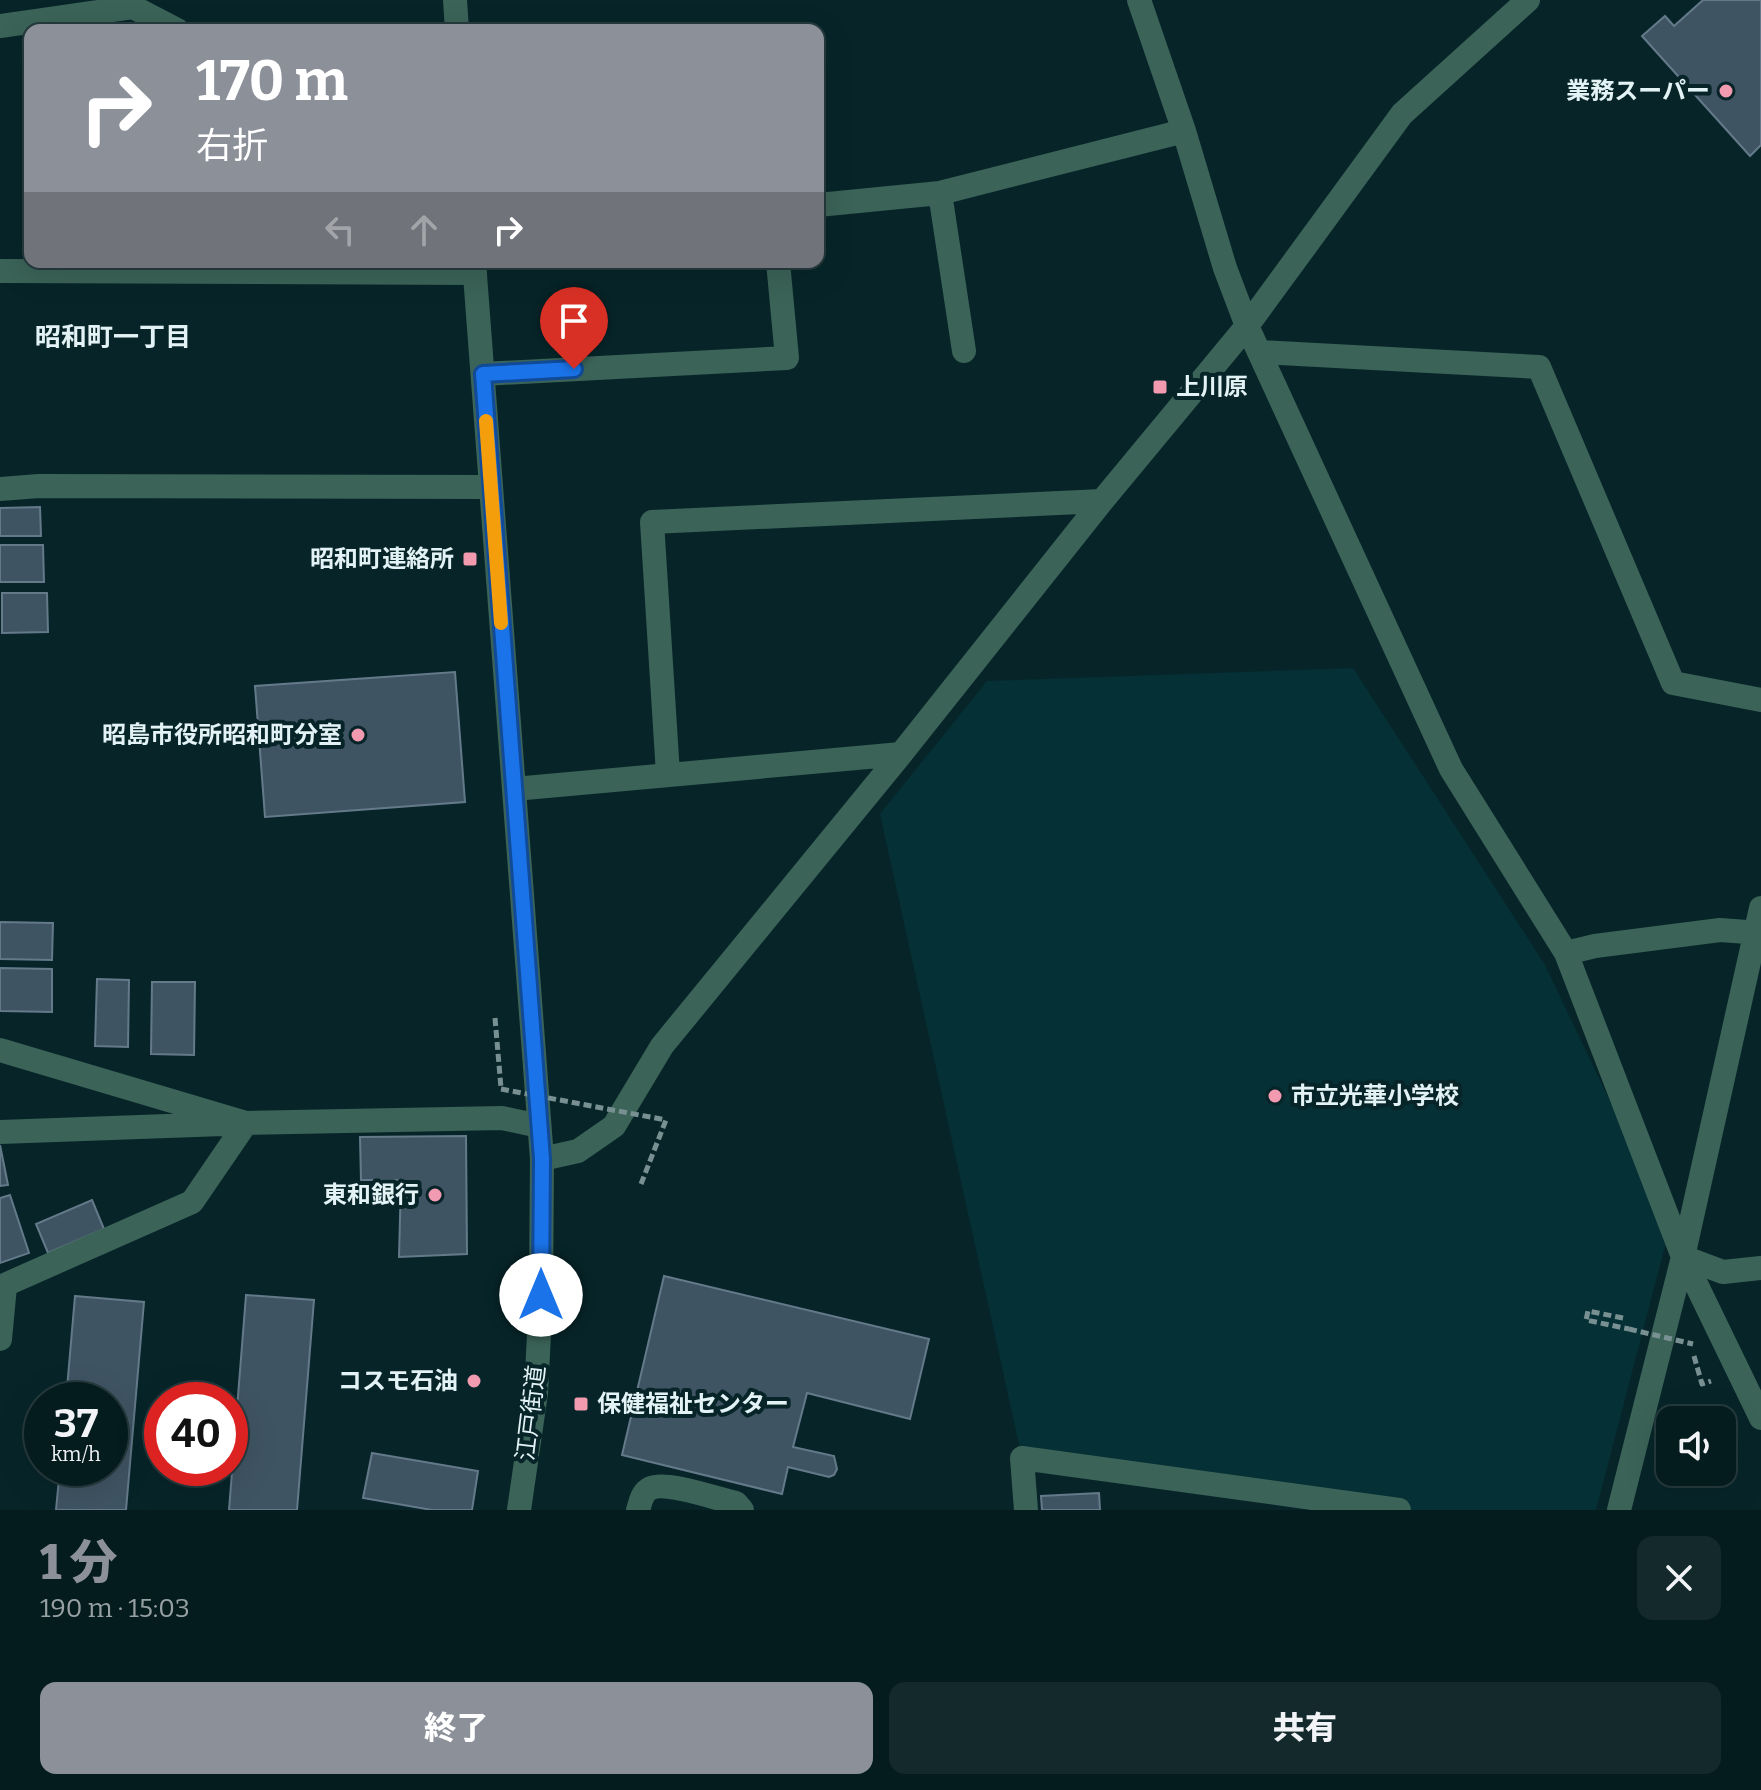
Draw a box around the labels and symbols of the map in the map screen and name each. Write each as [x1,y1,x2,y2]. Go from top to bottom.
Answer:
place label: 業務スーパー [1566,77,1710,105]
marker: 業務スーパー [1717,82,1735,100]
pin [540,287,608,369]
district label: 昭和町一丁目 [35,322,191,353]
place label: 上川原 [1176,373,1248,401]
marker: 上川原 [1151,378,1169,396]
place label: 昭和町連絡所 [310,545,454,573]
marker: 昭和町連絡所 [461,550,479,568]
place label: 昭島市役所昭和町分室 [102,721,342,749]
marker: 昭島市役所昭和町分室 [349,726,367,744]
place label: 市立光華小学校 [1291,1082,1459,1110]
marker: 市立光華小学校 [1266,1087,1284,1105]
place label: 東和銀行 [323,1181,419,1209]
marker: 東和銀行 [426,1186,444,1204]
position arrow [499,1253,583,1337]
street label: 江戸街道 [511,1364,551,1462]
place label: コスモ石油 [338,1367,458,1395]
marker: コスモ石油 [465,1372,483,1390]
speed limit sign: 40 [144,1382,248,1486]
place label: 保健福祉センター [597,1390,789,1418]
marker: 保健福祉センター [572,1395,590,1413]

